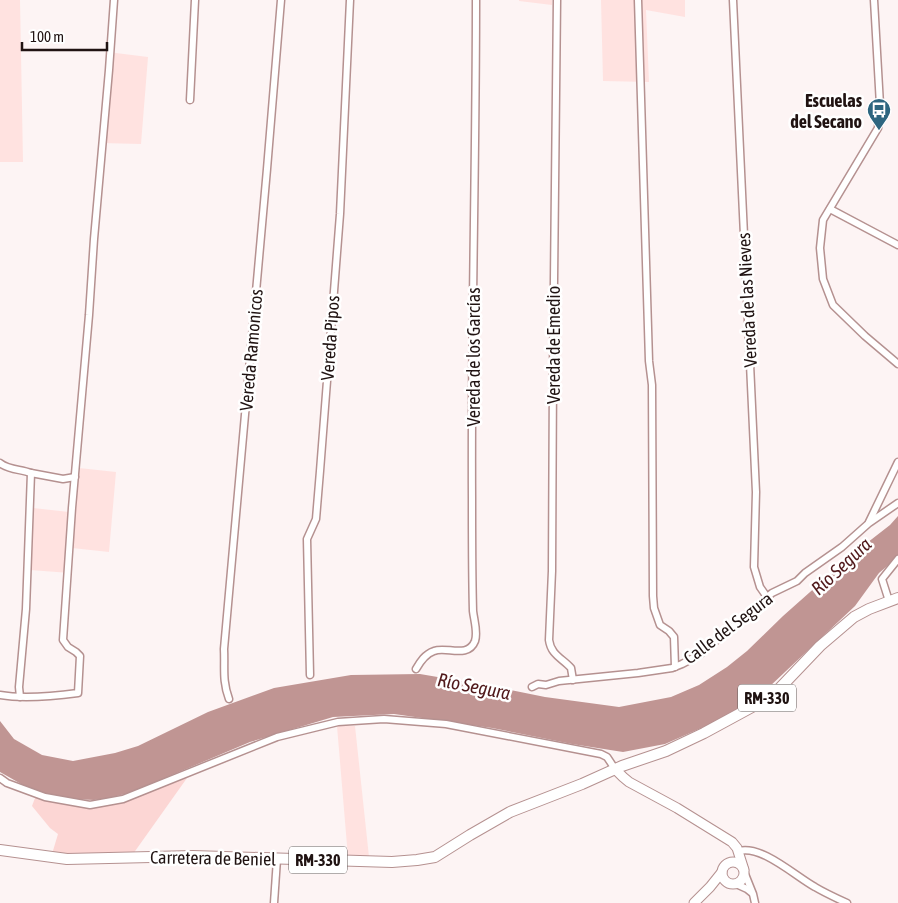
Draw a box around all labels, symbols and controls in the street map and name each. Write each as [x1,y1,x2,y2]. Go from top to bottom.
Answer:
scale bar [22,20,108,52]
text: 100 m [30,28,64,45]
place label: Escuelas del Secano [790,90,863,132]
bus stop icon: Escuelas del Secano [866,97,892,131]
street label: Vereda de las Nieves [733,232,761,368]
street label: Vereda de Emedio [543,286,564,404]
street label: Vereda Ramonicos [235,288,267,412]
street label: Vereda de los Garcías [463,288,484,427]
street label: Vereda Pipos [317,295,343,381]
water label: Río Segura [807,533,876,599]
street label: Calle del Segura [679,588,777,668]
water label: Río Segura [436,668,512,704]
road number: RM-330 [738,684,796,711]
street label: Carretera de Beniel [150,846,276,870]
road number: RM-330 [289,846,347,874]

